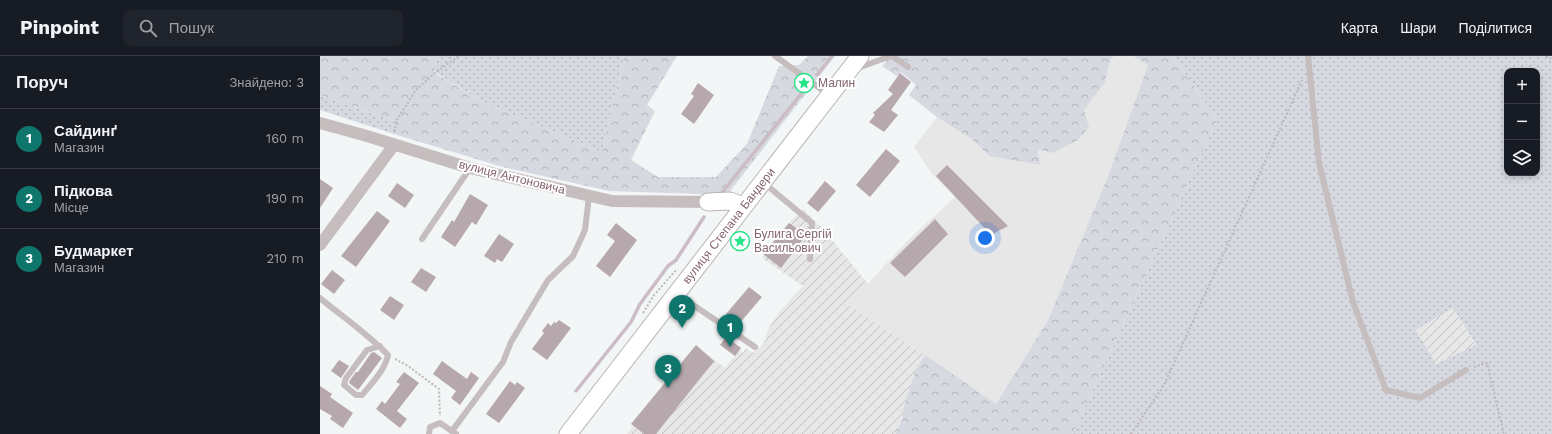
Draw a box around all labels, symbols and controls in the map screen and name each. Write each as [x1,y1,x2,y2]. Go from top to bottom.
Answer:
search box [123,10,403,46]
text: Pinpoint [20,16,99,39]
icon: search [137,17,159,39]
text: Пошук [169,19,214,37]
text: Карта [1341,20,1378,36]
text: Шари [1400,20,1436,36]
text: Поділитися [1458,20,1532,36]
map controls [1504,68,1540,176]
button: + [1504,68,1540,104]
text: Поруч [16,72,68,92]
place icon: Малин [793,72,815,94]
text: Знайдено: 3 [229,75,304,90]
place label: Малин [818,76,855,90]
button: − [1504,104,1540,140]
text: Сайдинґ [54,122,117,140]
text: 1 [26,131,32,146]
text: 160 m [266,131,304,146]
text: Магазин [54,140,104,155]
button: layers [1504,140,1540,176]
street label: вулиця Антоновича [457,157,567,197]
street label: вулиця Степана Бандери [680,165,778,287]
text: Підкова [54,182,112,200]
text: 2 [25,191,33,206]
text: 190 m [266,191,304,206]
text: Місце [54,200,89,215]
place label: Булига Сергій Васильович [754,227,832,255]
your location [975,228,995,248]
place icon: Булига Сергій Васильович [729,230,751,252]
text: Будмаркет [54,242,133,260]
text: 3 [25,251,33,266]
text: 210 m [266,251,304,266]
text: Магазин [54,260,104,275]
pin: 2 [669,295,695,328]
pin: 1 [717,314,743,347]
pin: 3 [655,355,681,388]

